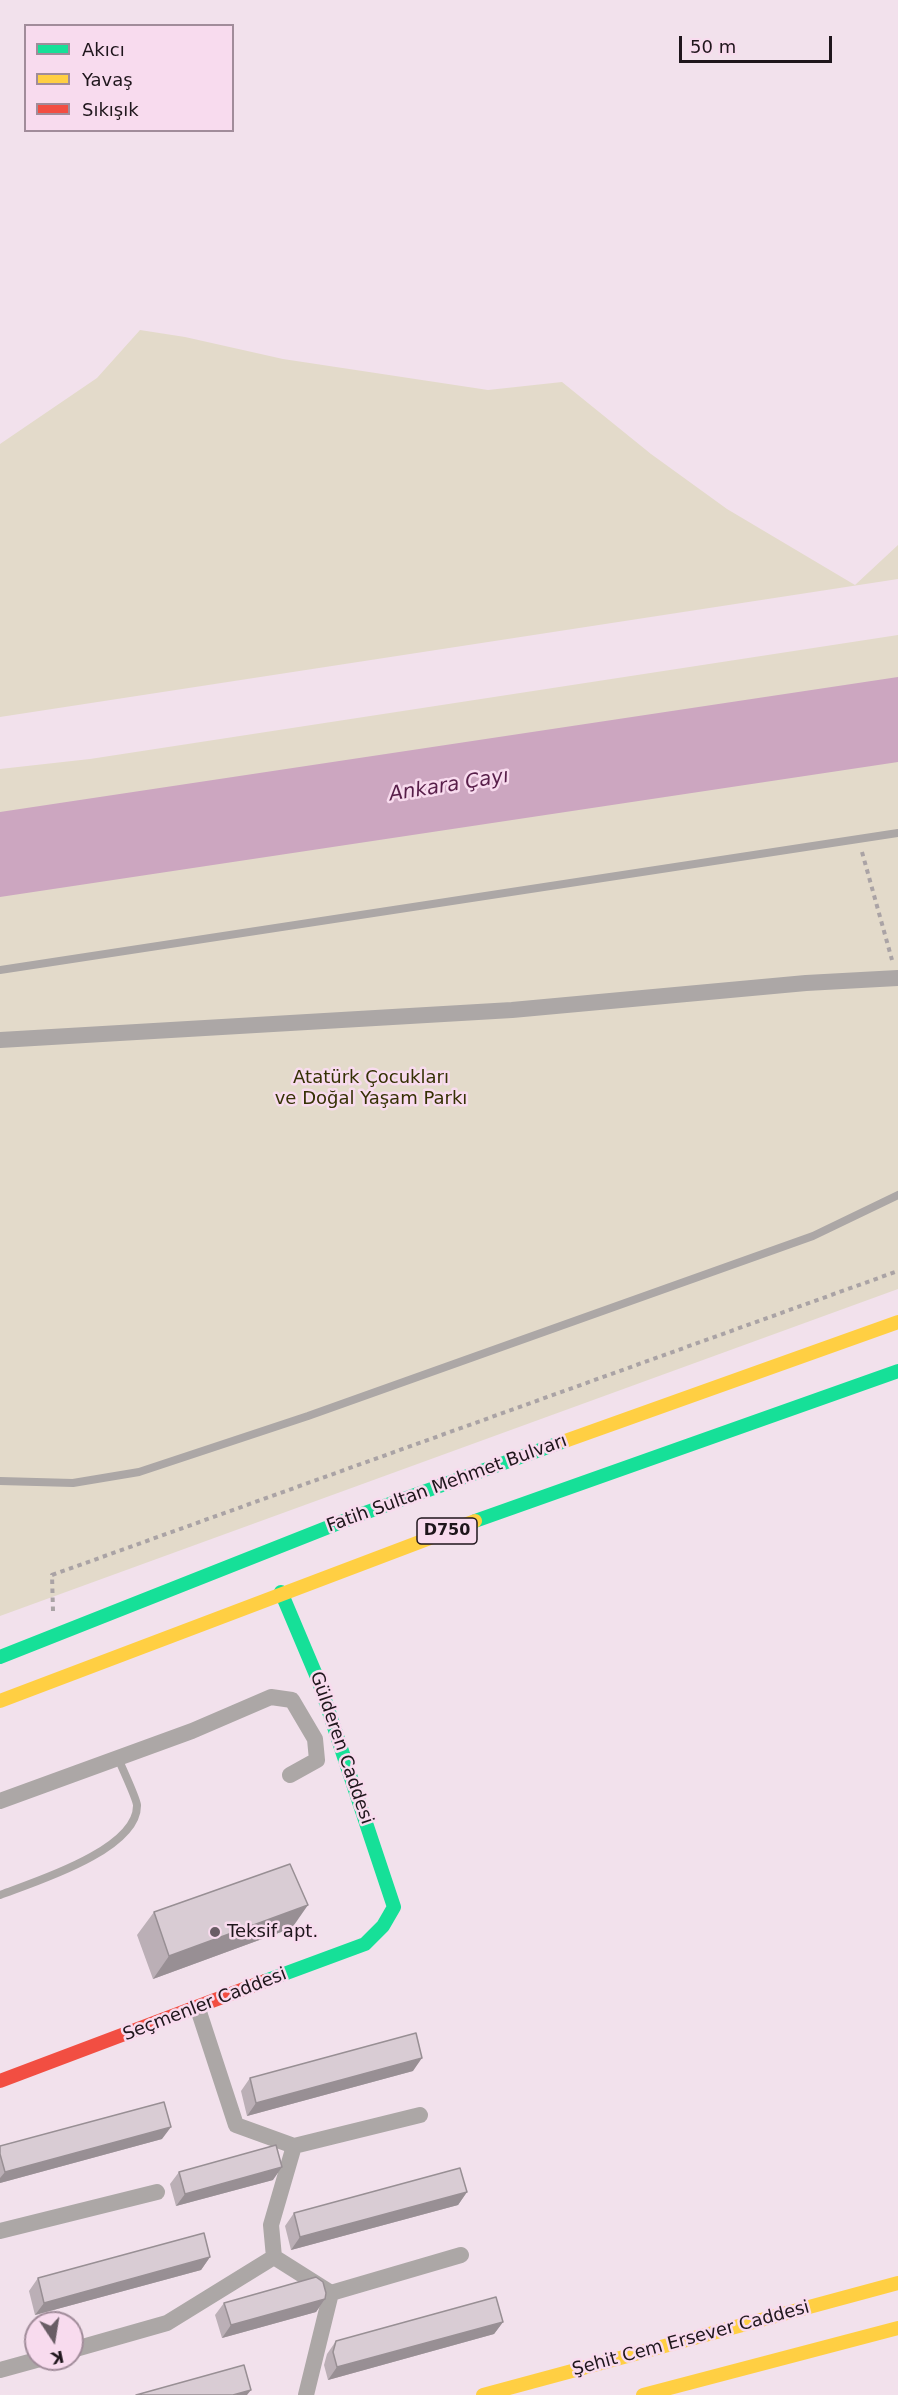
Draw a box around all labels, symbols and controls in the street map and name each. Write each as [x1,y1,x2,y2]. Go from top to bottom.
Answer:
legend [24,24,234,132]
scale bar [682,24,835,62]
text: 50 m [690,36,736,57]
text: Akıcı [82,39,125,60]
text: Yavaş [82,69,133,90]
text: Sıkışık [82,99,139,120]
water label: Ankara Çayı [388,765,510,807]
park label: Atatürk Çocukları ve Doğal Yaşam Parkı [275,1067,467,1110]
street label: Fatih Sultan Mehmet Bulvarı [324,1430,570,1538]
road number: D750 [417,1518,477,1544]
street label: Gülderen Caddesi [305,1669,377,1827]
place label: Teksif apt. [227,1921,318,1943]
marker: Teksif apt. [208,1925,222,1939]
street label: Seçmenler Caddesi [120,1964,290,2046]
street label: Şehit Cem Ersever Caddesi [570,2297,812,2381]
north arrow [24,2311,84,2371]
text: K [49,2347,65,2368]

